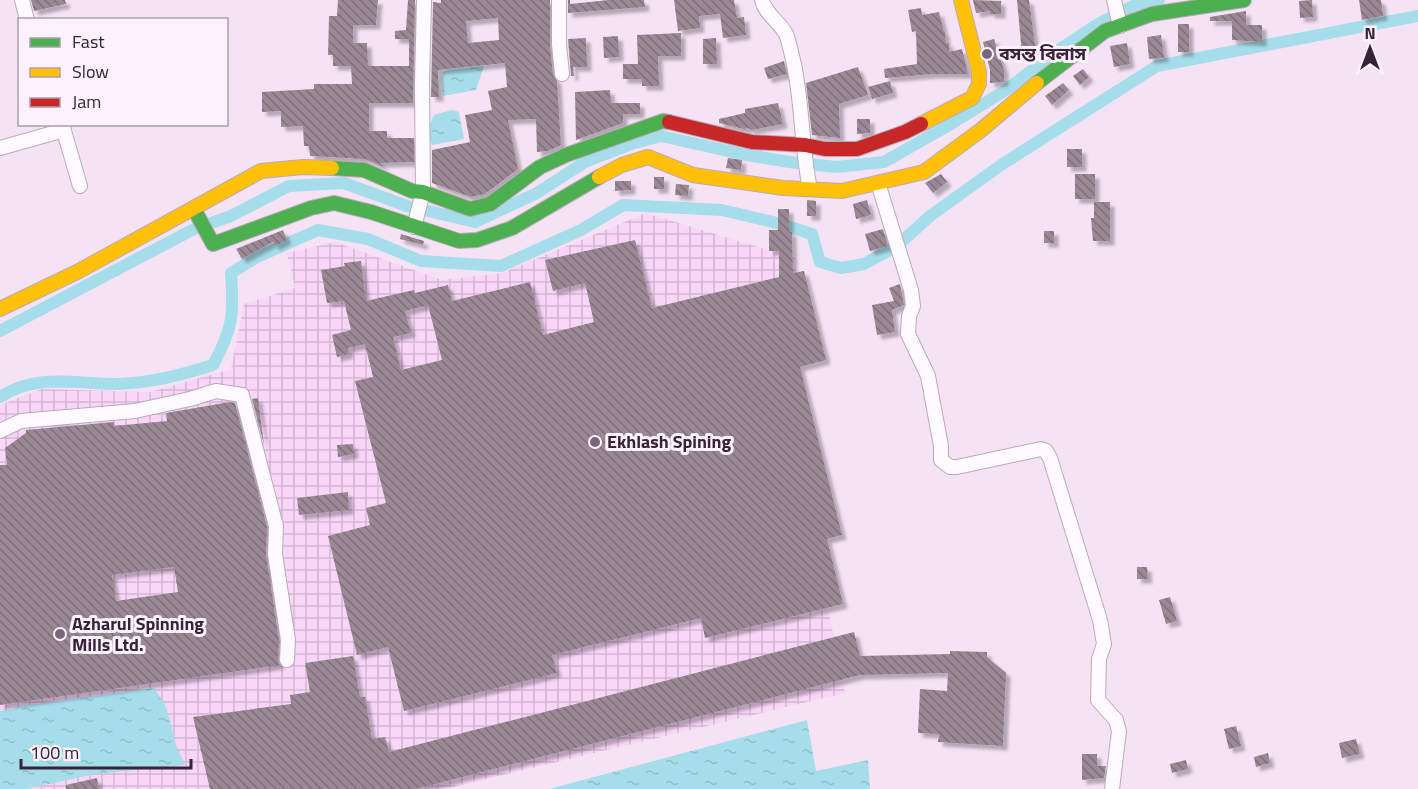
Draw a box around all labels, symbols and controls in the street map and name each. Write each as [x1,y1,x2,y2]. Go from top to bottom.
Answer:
legend [18,18,228,126]
north arrow [1340,18,1400,78]
text: N [1364,21,1376,45]
text: Fast [72,28,105,55]
place label: বসন্ত বিলাস [998,40,1087,67]
marker: বসন্ত বিলাস [980,47,994,61]
text: Slow [72,58,109,85]
text: Jam [72,88,101,115]
place label: Ekhlash Spining [607,428,731,455]
marker: Ekhlash Spining [588,435,602,449]
place label: Azharul Spinning Mills Ltd. [72,610,204,658]
marker: Azharul Spinning Mills Ltd. [53,627,67,641]
scale bar [21,732,190,770]
text: 100 m [30,739,79,766]

